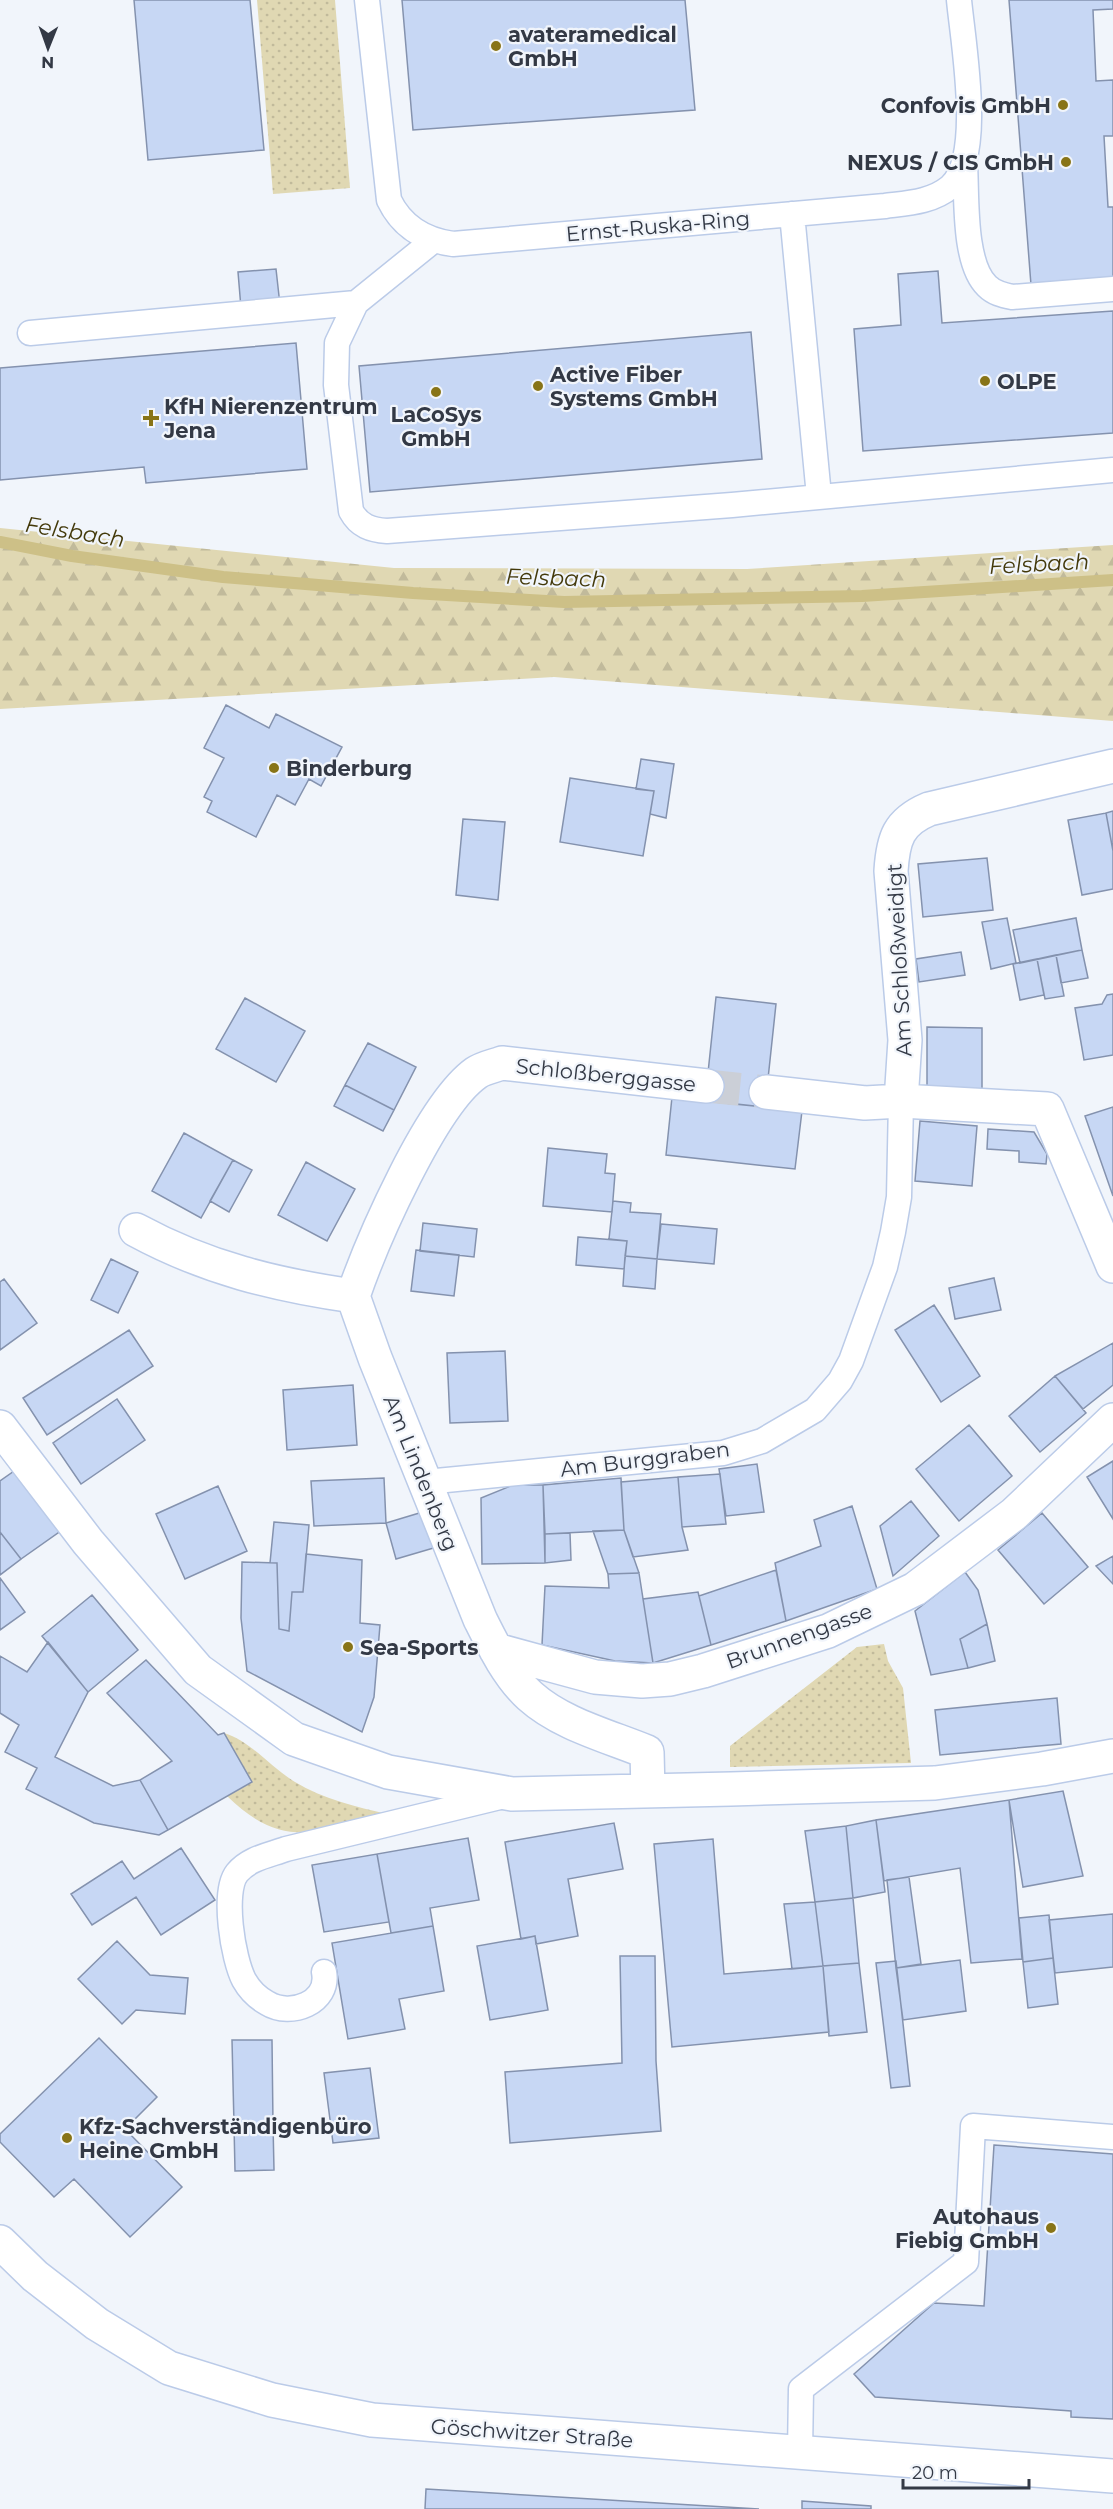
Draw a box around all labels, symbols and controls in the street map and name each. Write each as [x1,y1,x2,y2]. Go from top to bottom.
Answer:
north arrow [18,18,78,78]
place label: avateramedical GmbH [508,22,677,71]
marker: avateramedical GmbH [489,39,503,53]
text: N [41,53,54,72]
place label: Confovis GmbH [881,93,1051,118]
marker: Confovis GmbH [1056,98,1070,112]
place label: NEXUS / CIS GmbH [847,150,1054,175]
marker: NEXUS / CIS GmbH [1059,155,1073,169]
street label: Ernst-Ruska-Ring [565,205,751,247]
place label: Active Fiber Systems GmbH [549,362,718,411]
place label: OLPE [997,369,1057,394]
marker: OLPE [978,374,992,388]
marker: Active Fiber Systems GmbH [531,379,545,393]
marker: LaCoSys GmbH [429,385,443,399]
place label: KfH Nierenzentrum Jena [163,394,377,443]
place label: LaCoSys GmbH [390,402,482,451]
marker: KfH Nierenzentrum Jena [142,409,160,427]
water label: Felsbach [23,511,127,553]
water label: Felsbach [988,548,1090,580]
water label: Felsbach [505,563,607,593]
place label: Binderburg [286,756,412,781]
marker: Binderburg [267,761,281,775]
street label: Am Schloßweidigt [881,863,917,1057]
street label: Schloßberggasse [515,1053,697,1097]
street label: Am Lindenberg [378,1392,464,1554]
street label: Am Burggraben [559,1436,731,1482]
street label: Brunnengasse [723,1598,875,1674]
place label: Sea-Sports [360,1635,478,1660]
marker: Sea-Sports [341,1640,355,1654]
place label: Kfz-Sachverständigenbüro Heine GmbH [79,2114,372,2163]
marker: Kfz-Sachverständigenbüro Heine GmbH [60,2131,74,2145]
place label: Autohaus Fiebig GmbH [895,2204,1039,2253]
marker: Autohaus Fiebig GmbH [1044,2221,1058,2235]
street label: Göschwitzer Straße [430,2413,634,2453]
scale bar [903,2452,1029,2490]
text: 20 m [912,2462,958,2484]

